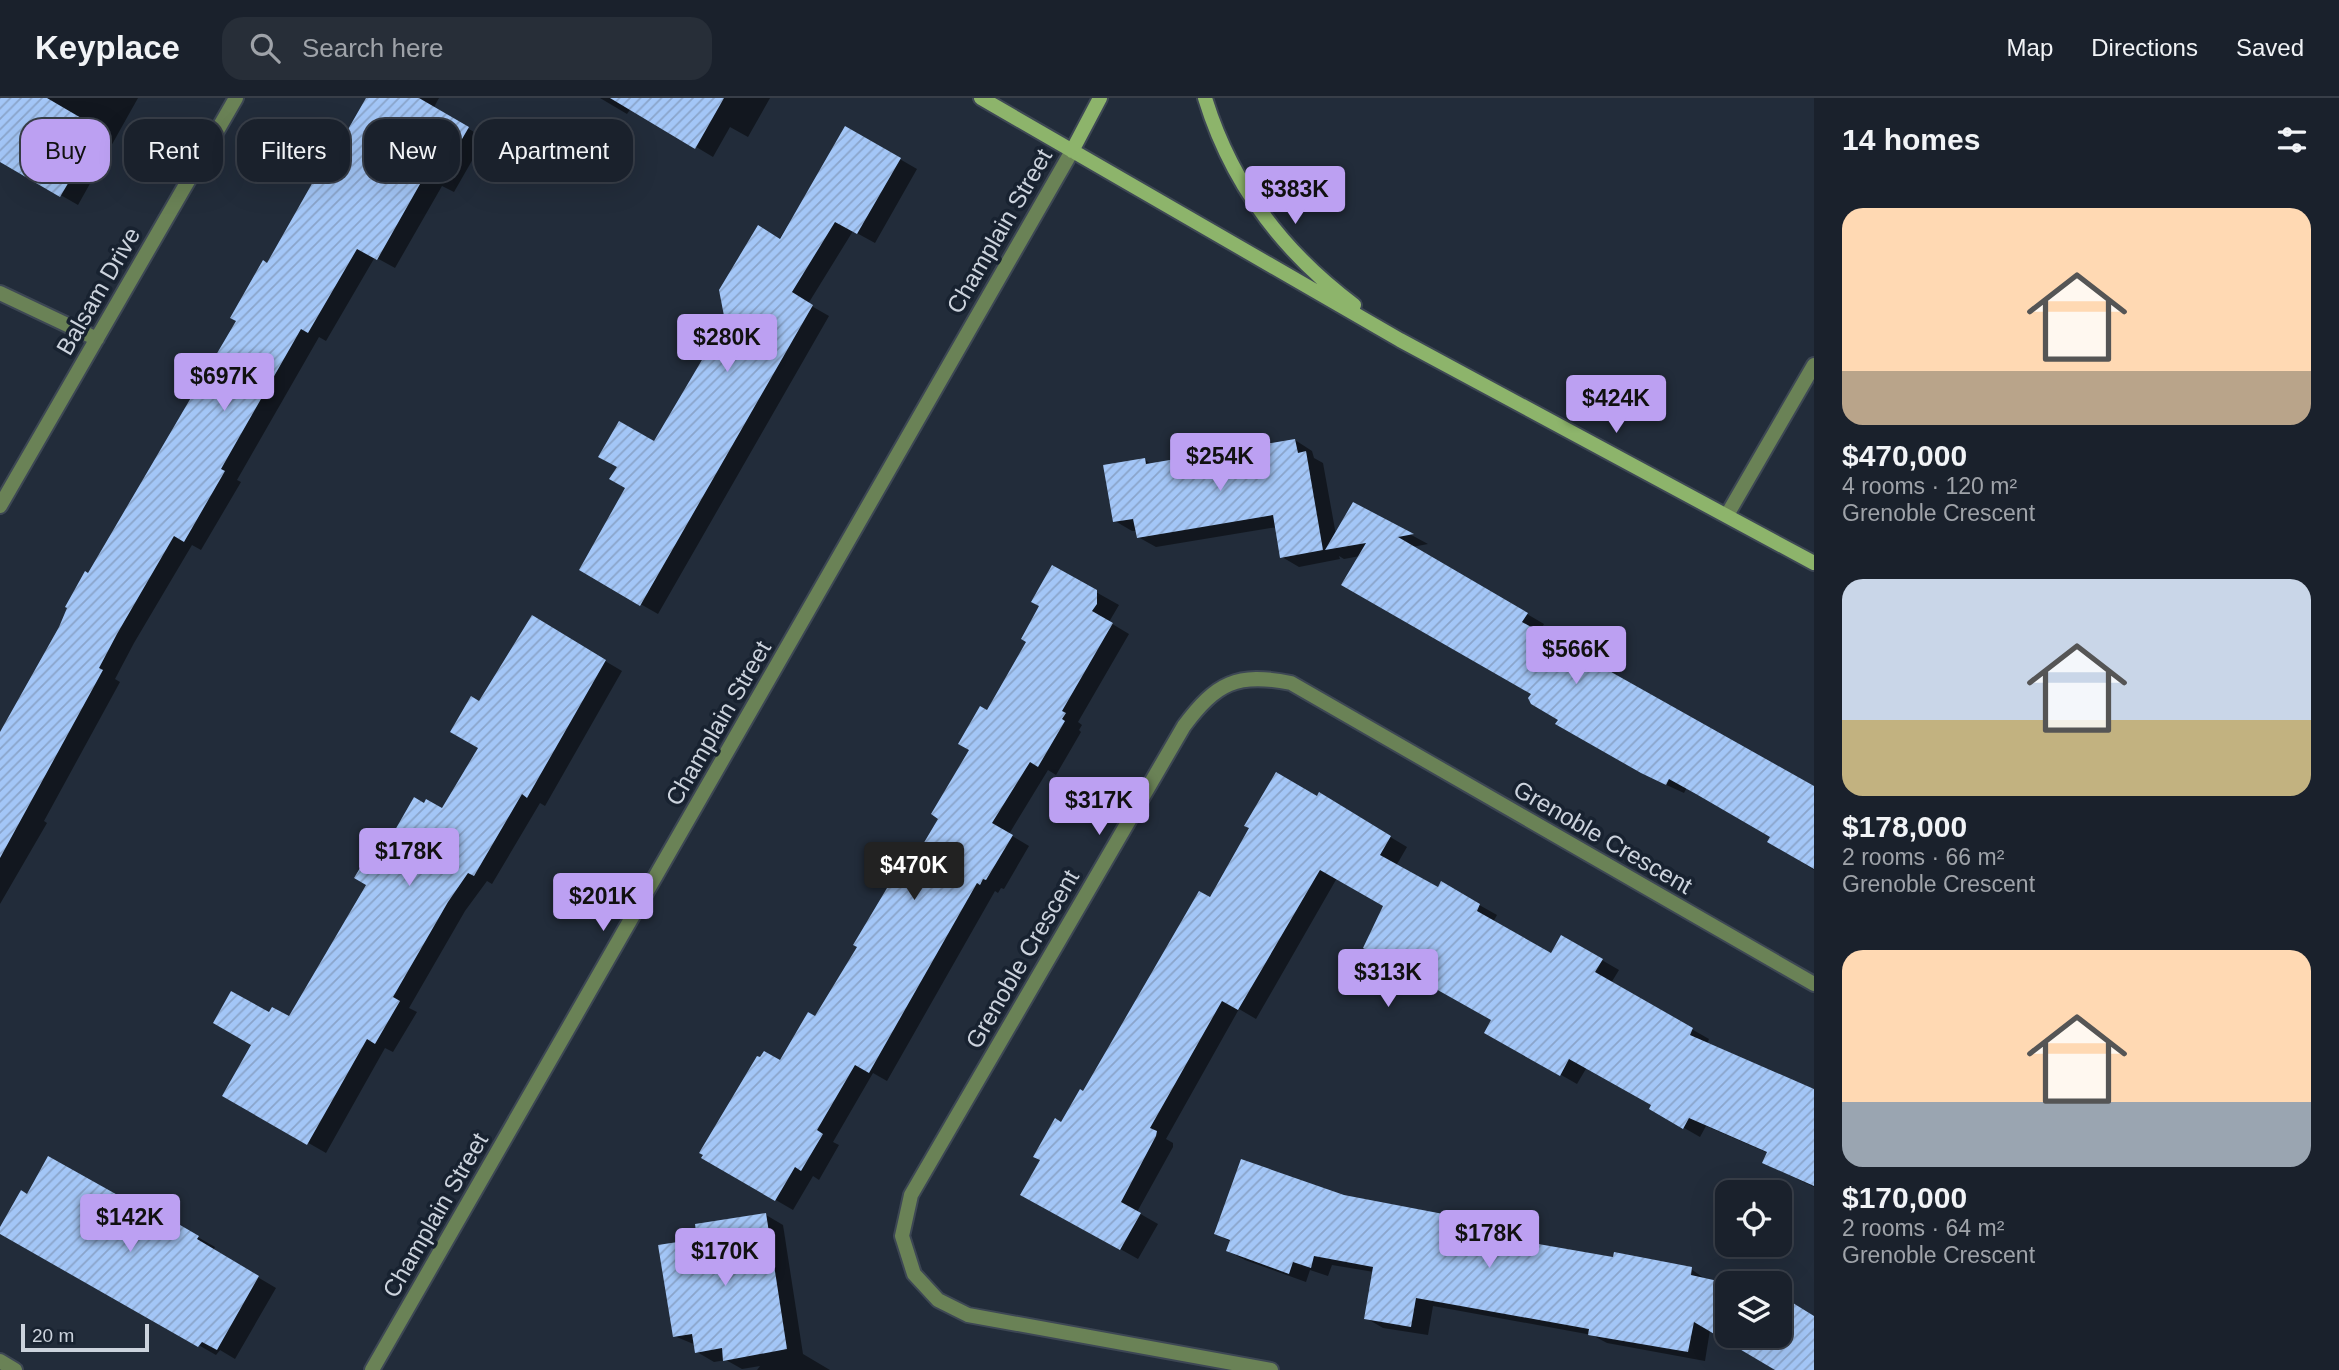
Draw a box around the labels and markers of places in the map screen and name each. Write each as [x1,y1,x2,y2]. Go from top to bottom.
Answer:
pin: $383K [1246,166,1344,226]
pin: $280K [678,314,776,374]
pin: $697K [175,354,273,413]
pin: $424K [1567,376,1665,435]
pin: $254K [1171,434,1269,493]
pin: $566K [1527,626,1625,686]
pin: $317K [1050,778,1148,837]
pin: $178K [360,828,458,888]
pin: $470K [865,842,963,902]
pin: $201K [554,874,652,933]
pin: $313K [1339,950,1437,1009]
pin: $142K [81,1194,179,1254]
pin: $178K [1440,1210,1538,1270]
pin: $170K [676,1228,774,1288]

